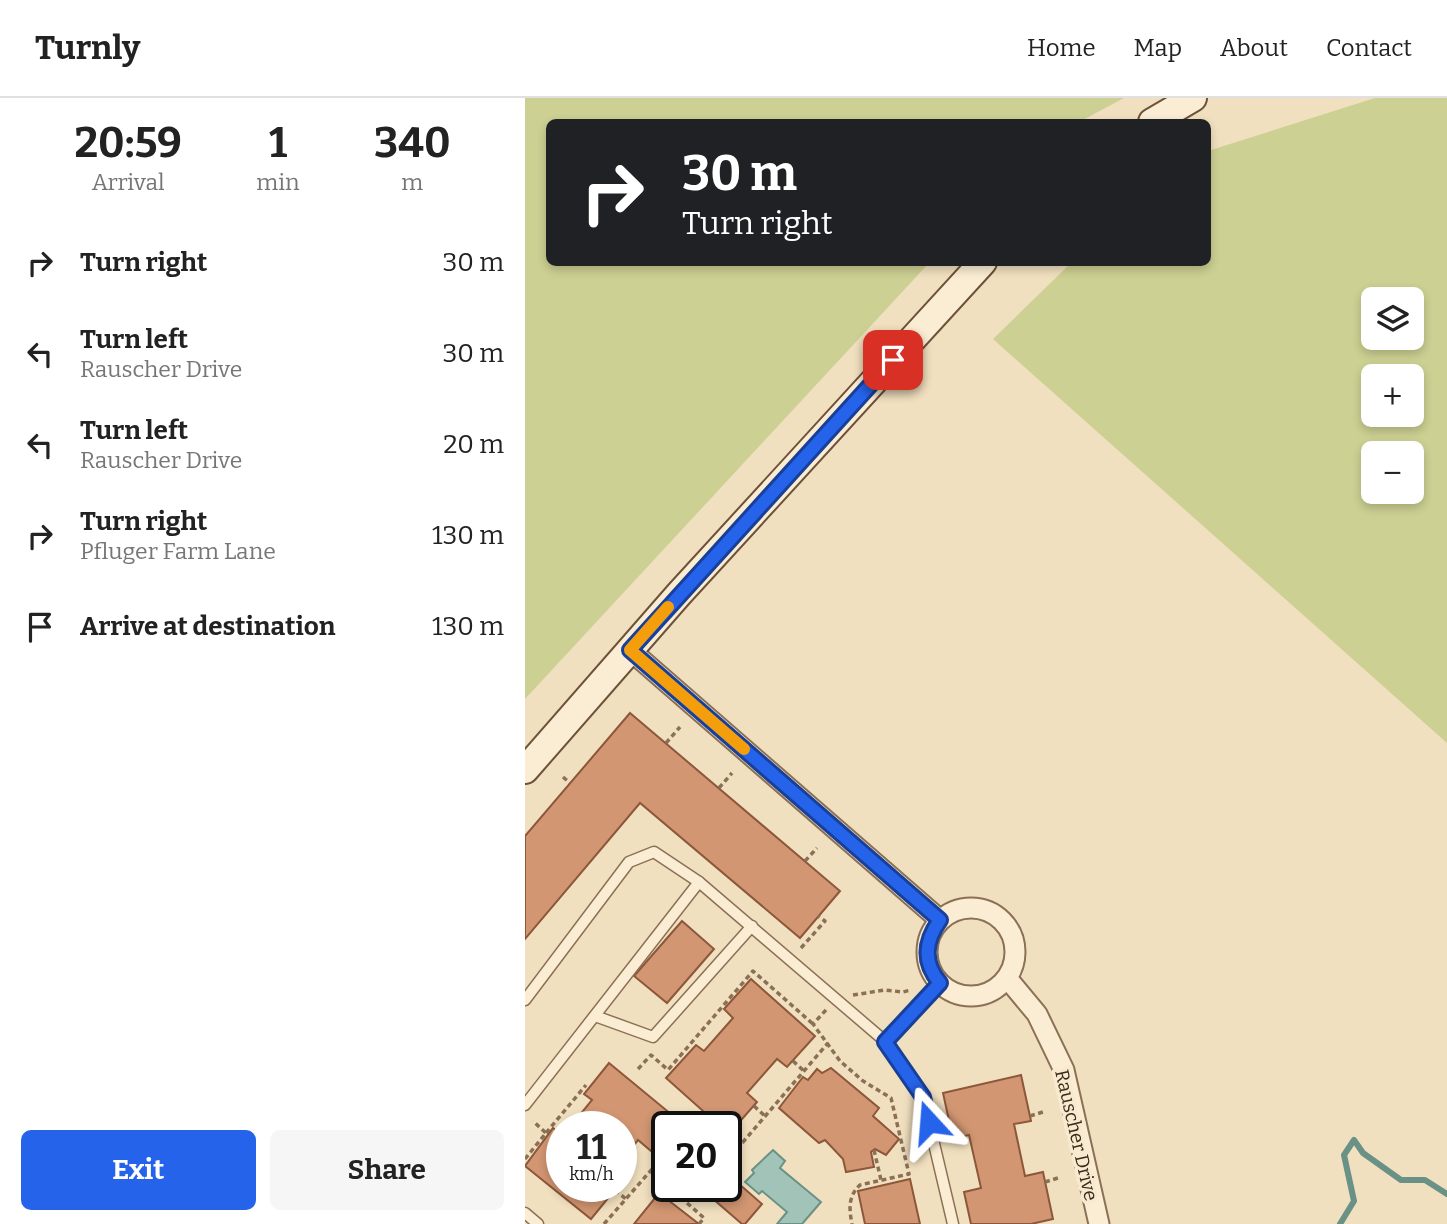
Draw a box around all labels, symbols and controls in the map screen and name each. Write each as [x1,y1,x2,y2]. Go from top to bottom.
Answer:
text: Turnly [35,28,140,68]
text: Home [1027,34,1096,62]
text: Map [1134,34,1182,62]
text: About [1220,34,1288,62]
text: Contact [1326,34,1412,62]
text: 20:59 [74,118,182,168]
text: 1 [269,118,287,168]
text: 340 [374,118,451,168]
text: 30 m [682,144,797,203]
icon: right [567,147,658,238]
text: Arrival [92,168,165,196]
text: min [256,168,300,196]
text: m [401,168,423,196]
text: Turn right [682,204,833,242]
icon: right [21,244,59,282]
text: Turn right [80,247,207,278]
text: 30 m [443,247,504,278]
map controls [1361,287,1424,504]
button: layers [1361,287,1424,350]
text: Turn left [80,324,188,355]
pin [863,330,923,390]
icon: left [21,335,59,373]
text: 30 m [443,338,504,369]
icon: arrive [874,341,912,379]
text: Rauscher Drive [80,355,242,383]
button: + [1361,364,1424,427]
text: Turn left [80,415,188,446]
icon: left [21,426,59,464]
text: 20 m [443,429,504,460]
button: − [1361,441,1424,504]
text: Rauscher Drive [80,446,242,474]
text: Turn right [80,506,207,537]
icon: right [21,517,59,555]
text: 130 m [432,520,504,551]
text: Pfluger Farm Lane [80,537,276,565]
icon: arrive [21,608,59,646]
text: Arrive at destination [80,611,335,642]
text: 130 m [432,611,504,642]
street label: Rauscher Drive [1050,1067,1103,1203]
position arrow [892,1085,966,1159]
speed limit sign: 20 [651,1111,742,1202]
text: 11 [576,1126,607,1168]
button: Exit [21,1130,256,1210]
button: Share [270,1130,504,1210]
text: km/h [569,1163,614,1185]

